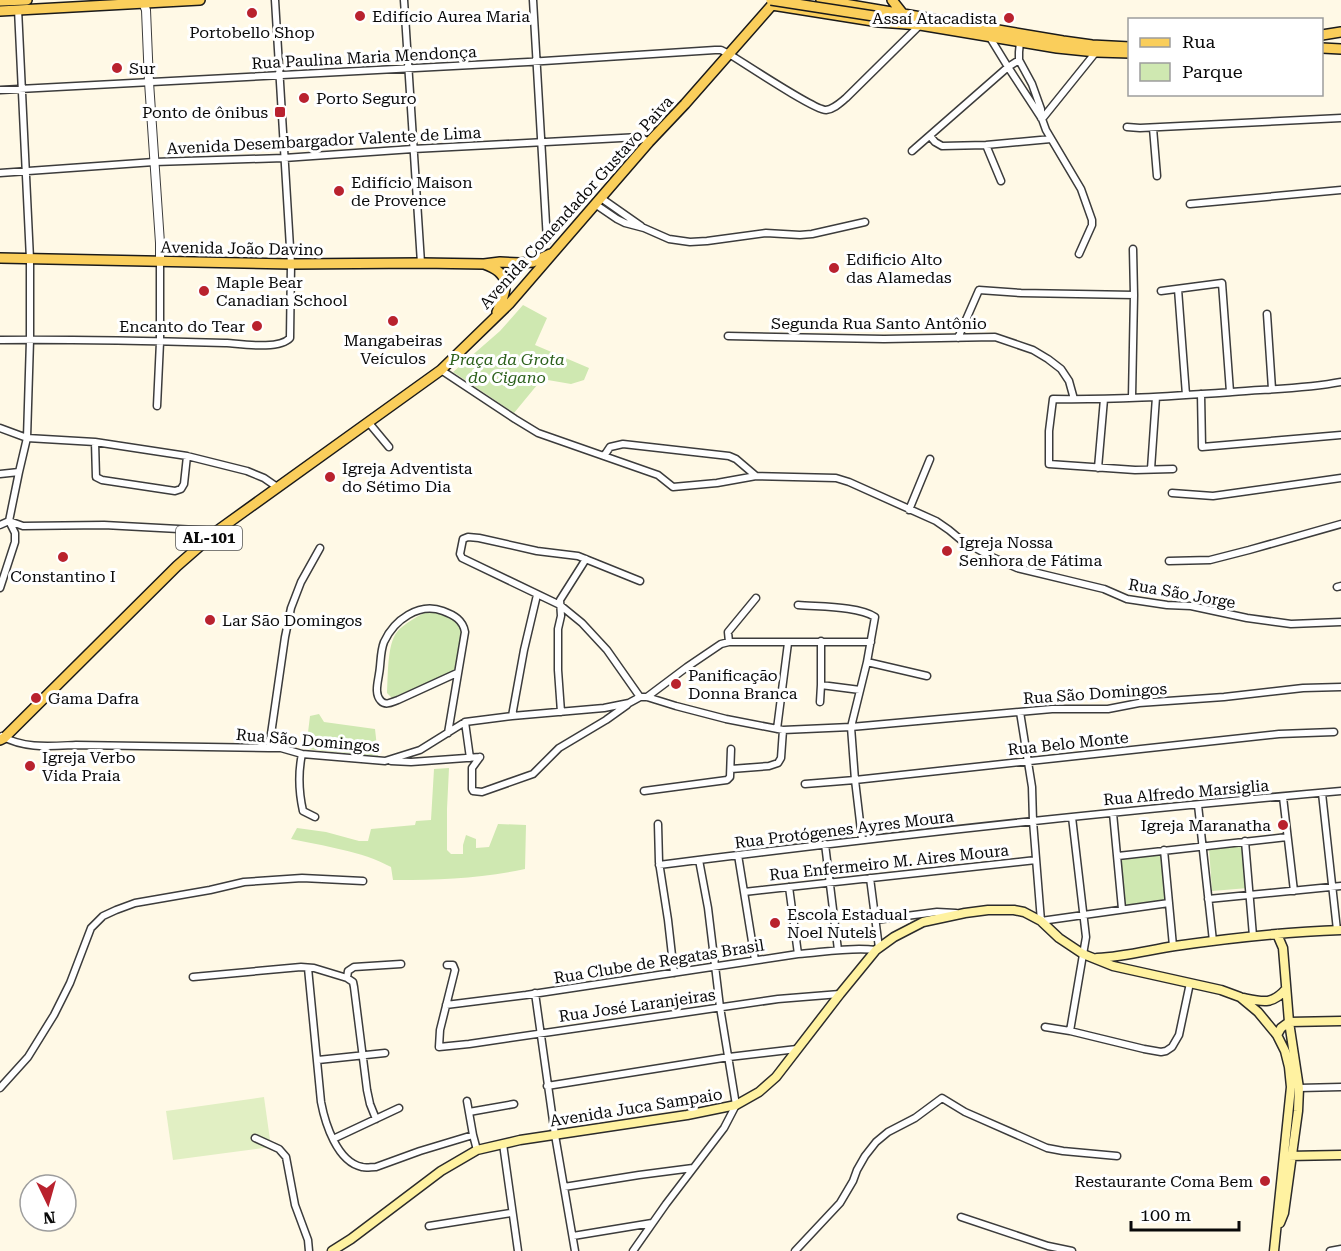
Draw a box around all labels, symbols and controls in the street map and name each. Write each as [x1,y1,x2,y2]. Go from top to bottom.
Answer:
marker: Portobello Shop [245,6,259,20]
place label: Edifício Aurea Maria [372,7,530,26]
marker: Edifício Aurea Maria [353,9,367,23]
place label: Assaí Atacadista [872,9,997,28]
marker: Assaí Atacadista [1002,11,1016,25]
legend [1128,18,1323,96]
place label: Portobello Shop [189,23,315,42]
text: Rua [1182,31,1215,52]
street label: Rua Paulina Maria Mendonça [251,42,477,73]
place label: Sur [129,59,156,78]
marker: Sur [110,61,124,75]
text: Parque [1182,61,1243,82]
place label: Porto Seguro [316,89,417,108]
marker: Porto Seguro [297,91,311,105]
street label: Avenida Comendador Gustavo Paiva [476,92,677,313]
place label: Ponto de ônibus [142,103,268,122]
marker: Ponto de ônibus [273,105,287,119]
street label: Avenida Desembargador Valente de Lima [166,123,482,158]
place label: Edifício Maison de Provence [351,173,473,210]
marker: Edifício Maison de Provence [332,184,346,198]
street label: Avenida João Davino [160,238,324,259]
place label: Edificio Alto das Alamedas [846,250,952,287]
marker: Edificio Alto das Alamedas [827,261,841,275]
place label: Maple Bear Canadian School [216,273,348,310]
marker: Maple Bear Canadian School [197,284,211,298]
marker: Mangabeiras Veículos [386,314,400,328]
street label: Segunda Rua Santo Antônio [771,314,987,333]
place label: Encanto do Tear [119,317,245,336]
marker: Encanto do Tear [250,319,264,333]
place label: Mangabeiras Veículos [344,331,443,368]
park label: Praça da Grota do Cigano [448,350,565,387]
place label: Igreja Adventista do Sétimo Dia [342,459,473,496]
marker: Igreja Adventista do Sétimo Dia [323,470,337,484]
road number: AL-101 [176,526,242,550]
place label: Igreja Nossa Senhora de Fátima [959,533,1102,570]
marker: Igreja Nossa Senhora de Fátima [940,544,954,558]
marker: Constantino I [56,550,70,564]
place label: Constantino I [10,567,116,586]
street label: Rua São Jorge [1127,575,1237,612]
place label: Lar São Domingos [222,611,363,630]
marker: Lar São Domingos [203,613,217,627]
place label: Panificação Donna Branca [688,666,798,703]
marker: Panificação Donna Branca [669,677,683,691]
street label: Rua São Domingos [1022,679,1168,708]
place label: Gama Dafra [48,689,139,708]
marker: Gama Dafra [29,691,43,705]
street label: Rua São Domingos [235,725,381,756]
street label: Rua Belo Monte [1007,728,1130,759]
place label: Igreja Verbo Vida Praia [42,748,136,785]
marker: Igreja Verbo Vida Praia [23,759,37,773]
street label: Rua Alfredo Marsiglia [1102,776,1270,809]
street label: Rua Protógenes Ayres Moura [733,807,955,852]
place label: Igreja Maranatha [1141,816,1271,835]
marker: Igreja Maranatha [1276,818,1290,832]
street label: Rua Enfermeiro M. Aires Moura [768,840,1010,885]
place label: Escola Estadual Noel Nutels [787,905,908,942]
marker: Escola Estadual Noel Nutels [768,916,782,930]
street label: Rua Clube de Regatas Brasil [553,935,766,988]
street label: Rua José Laranjeiras [558,985,717,1026]
street label: Avenida Juca Sampaio [548,1084,724,1131]
place label: Restaurante Coma Bem [1074,1172,1253,1191]
north arrow [18,1173,78,1233]
marker: Restaurante Coma Bem [1258,1174,1272,1188]
scale bar [1131,1194,1239,1232]
text: 100 m [1140,1204,1191,1225]
text: N [42,1207,56,1227]

